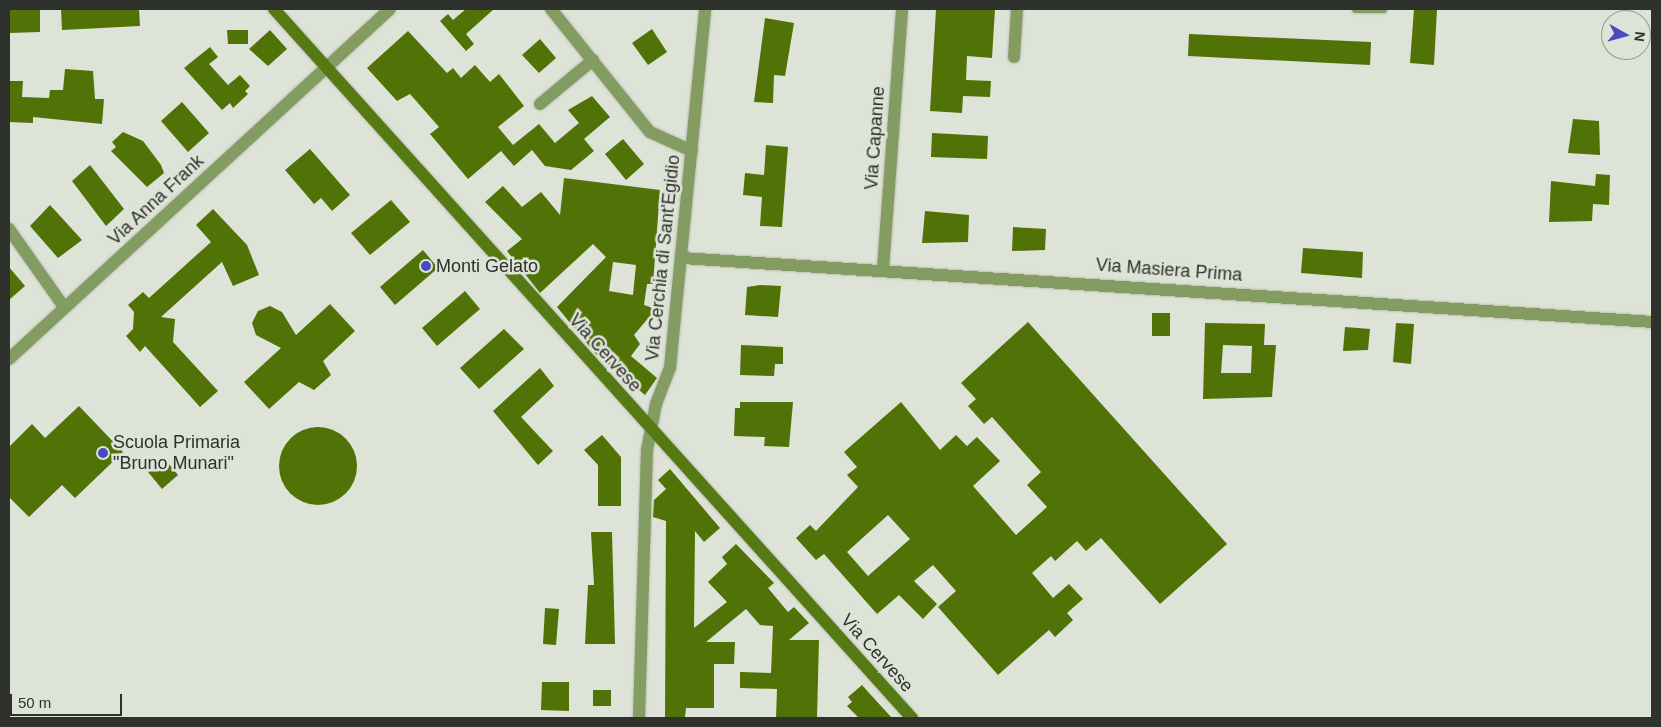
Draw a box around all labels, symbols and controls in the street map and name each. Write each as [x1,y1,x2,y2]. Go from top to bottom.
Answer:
north arrow [1601,10,1651,60]
text: N [1631,31,1648,43]
street label: Via Capanne [861,85,889,191]
street label: Via Anna Frank [103,150,209,250]
street label: Via Cerchia di Sant'Egidio [641,154,685,362]
street label: Via Masiera Prima [1095,254,1243,286]
place label: Monti Gelato [436,255,538,277]
marker: Monti Gelato [420,260,432,272]
street label: Via Cervese [564,309,646,397]
place label: Scuola Primaria "Bruno Munari" [113,432,240,474]
marker: Scuola Primaria "Bruno Munari" [97,447,109,459]
street label: Via Cervese [836,609,918,697]
scale bar [12,684,125,716]
text: 50 m [18,694,51,711]

